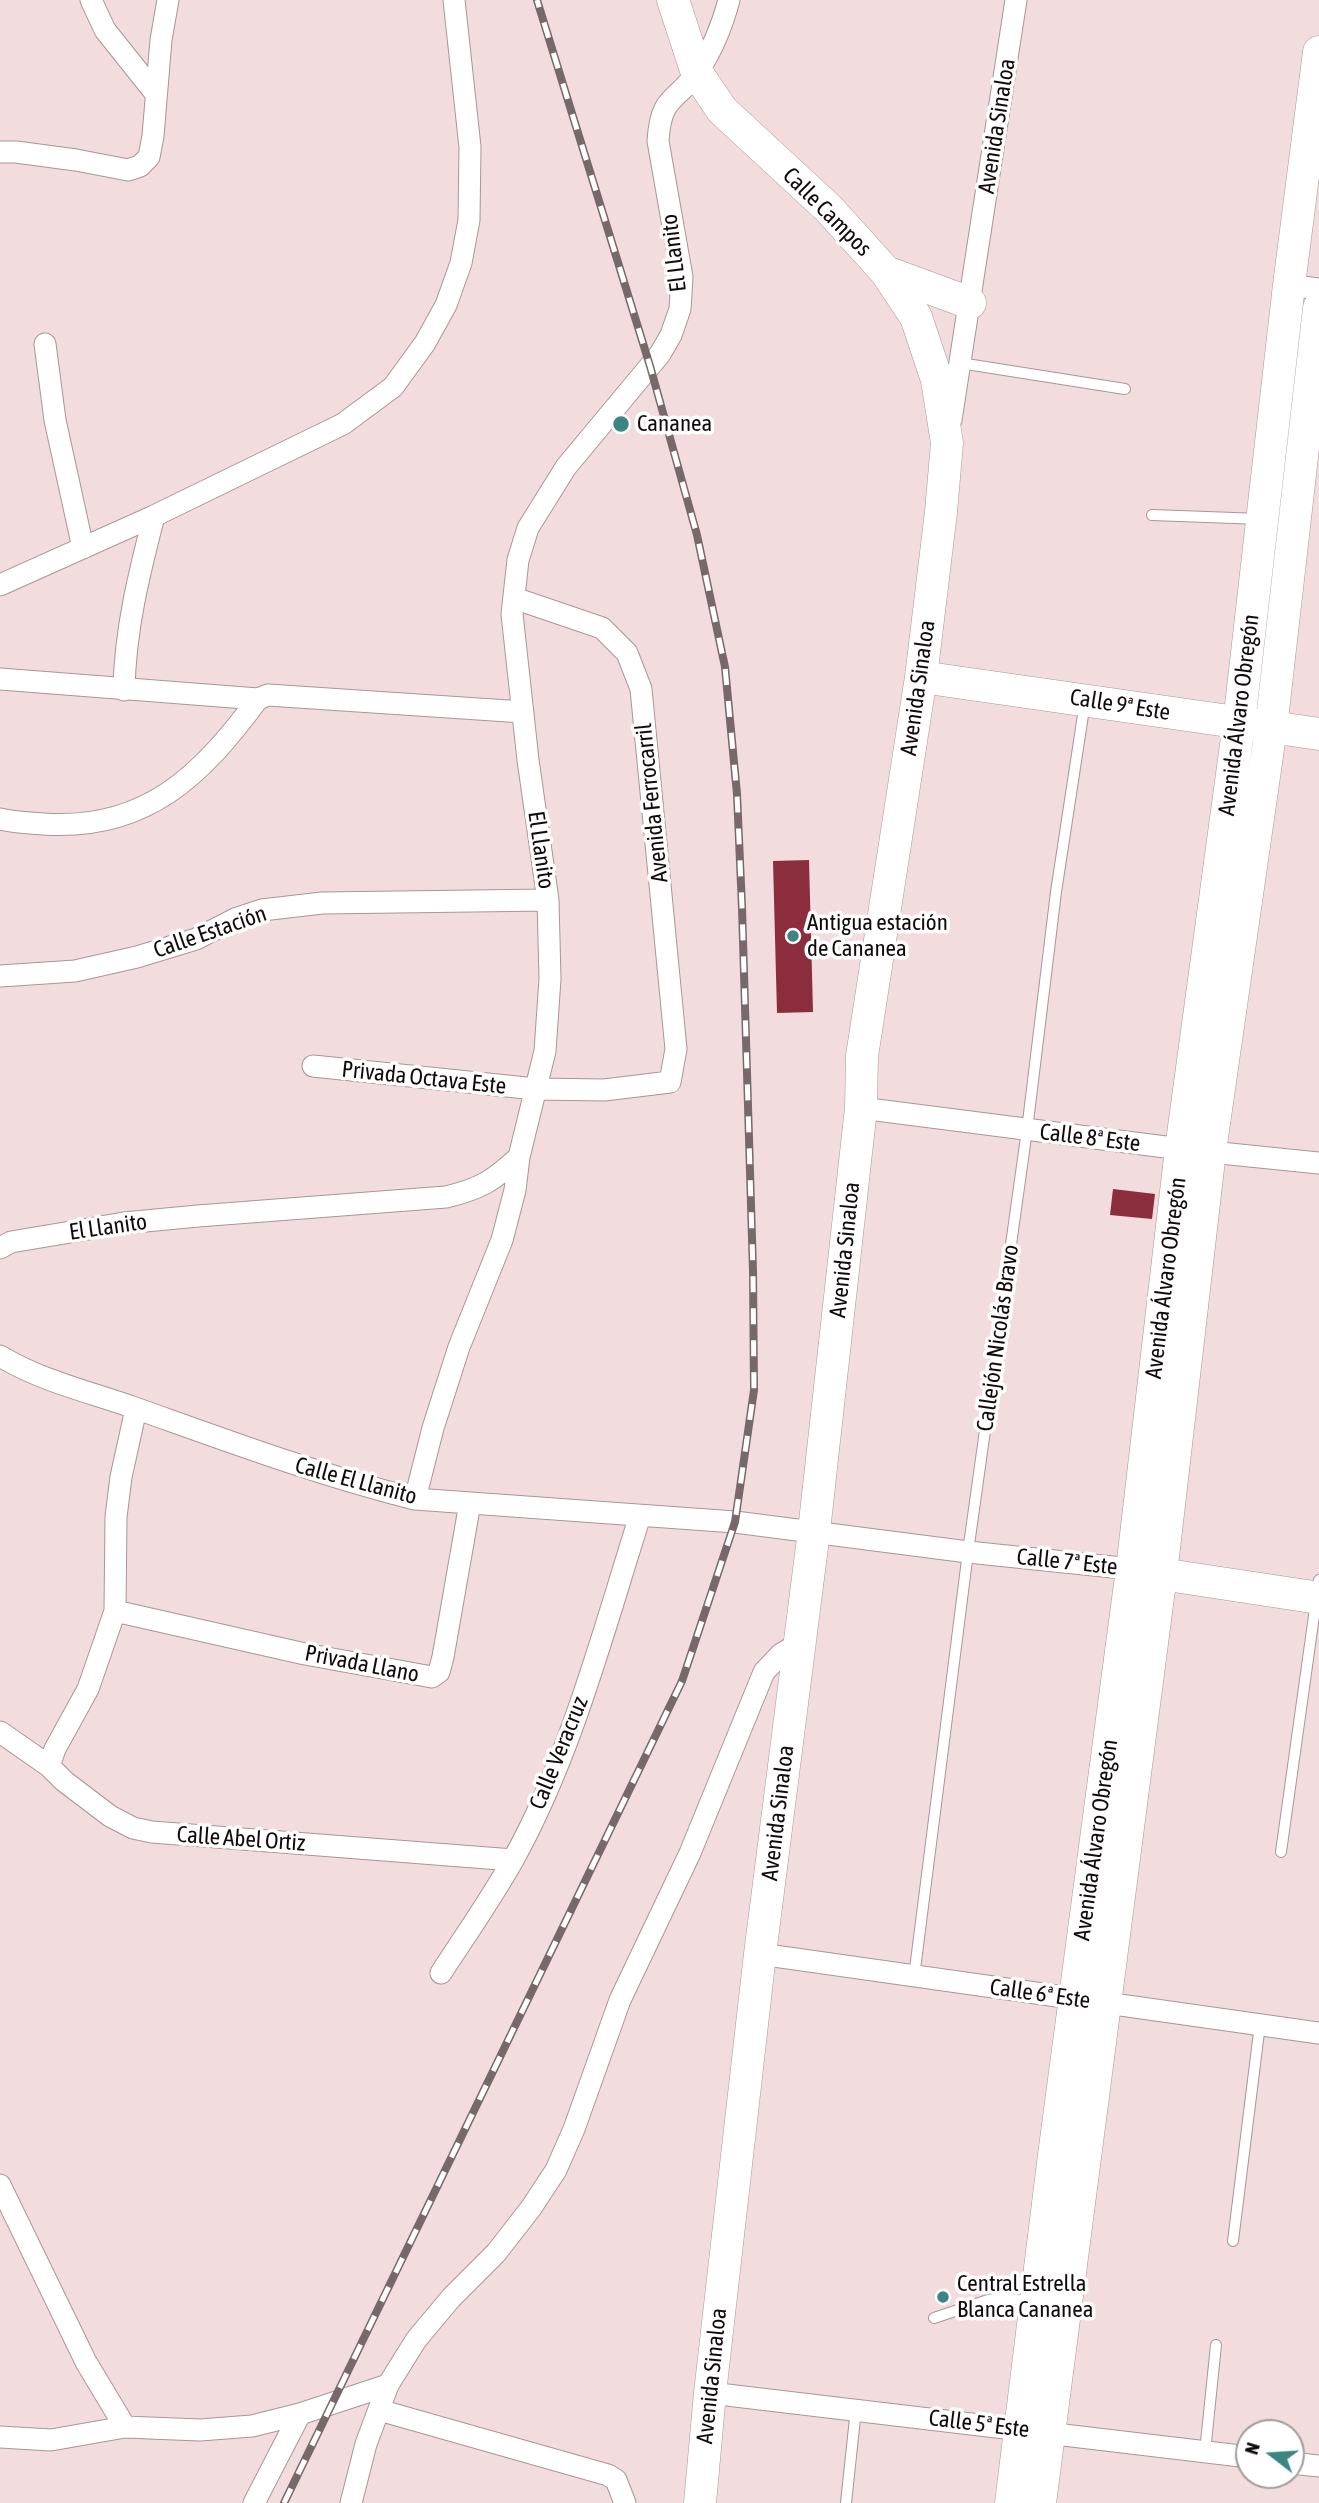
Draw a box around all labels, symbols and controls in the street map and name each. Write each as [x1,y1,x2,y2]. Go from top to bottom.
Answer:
street label: Avenida Sinaloa [973,57,1021,195]
street label: Calle Campos [777,162,877,262]
street label: El Llanito [656,212,692,294]
place label: Cananea [637,410,712,438]
marker: Cananea [611,414,631,434]
street label: Avenida Álvaro Obregón [1213,613,1265,817]
street label: Avenida Sinaloa [895,619,941,757]
street label: Calle 9ª Este [1068,683,1172,727]
street label: Avenida Ferrocarril [630,722,674,884]
street label: El Llanito [522,809,560,891]
street label: Calle Estación [150,900,270,964]
place label: Antigua estación de Cananea [807,909,948,963]
marker: Antigua estación de Cananea [785,928,801,944]
street label: Privada Octava Este [340,1056,508,1100]
street label: Calle 8ª Este [1038,1118,1142,1158]
street label: Avenida Álvaro Obregón [1140,1176,1192,1380]
street label: Avenida Sinaloa [824,1181,866,1319]
street label: El Llanito [67,1208,149,1246]
street label: Callejón Nicolás Bravo [971,1243,1025,1433]
street label: Calle El Llanito [292,1451,420,1511]
street label: Calle 7ª Este [1015,1543,1119,1581]
street label: Privada Llano [303,1639,421,1689]
street label: Calle Veracruz [524,1693,594,1813]
street label: Avenida Álvaro Obregón [1068,1738,1124,1942]
street label: Avenida Sinaloa [756,1744,800,1882]
street label: Calle Abel Ortiz [176,1821,306,1857]
street label: Calle 6ª Este [988,1973,1092,2015]
place label: Central Estrella Blanca Cananea [957,2270,1093,2324]
marker: Central Estrella Blanca Cananea [935,2289,951,2305]
street label: Avenida Sinaloa [691,2307,733,2445]
street label: Calle 5ª Este [927,2404,1031,2444]
north arrow [1235,2419,1305,2489]
text: N [1240,2440,1264,2457]

